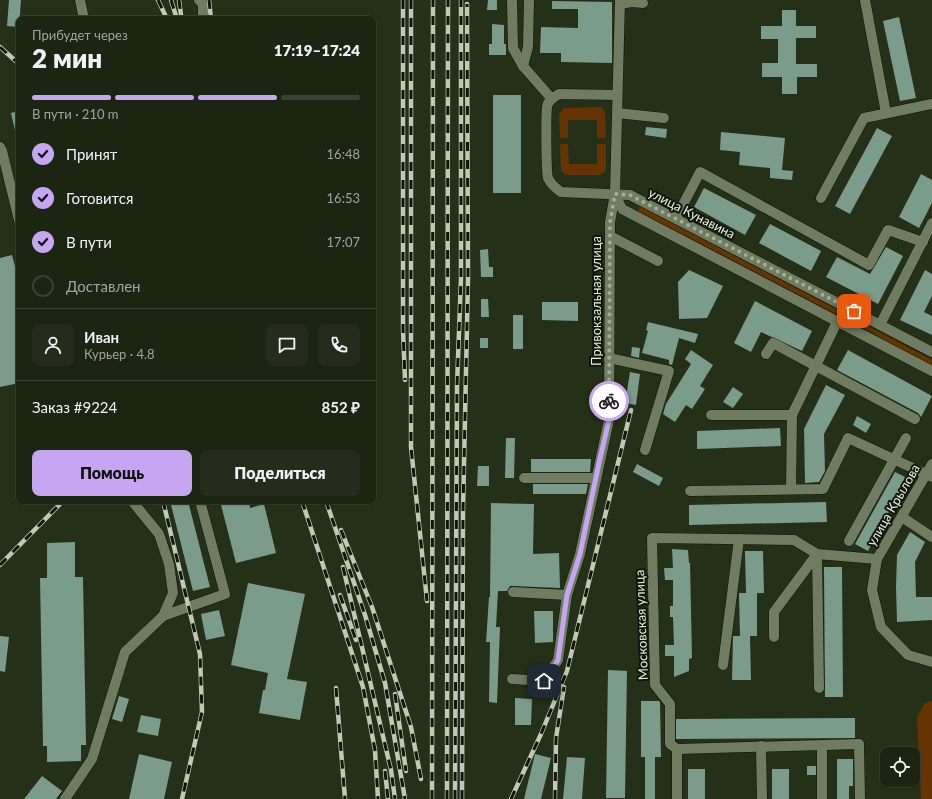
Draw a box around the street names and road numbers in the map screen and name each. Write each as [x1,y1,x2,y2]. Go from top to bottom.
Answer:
street label: улица Кунавина [646,184,738,242]
street label: Привокзальная улица [588,236,604,366]
street label: улица Крылова [863,461,923,549]
street label: Московская улица [631,570,651,680]

